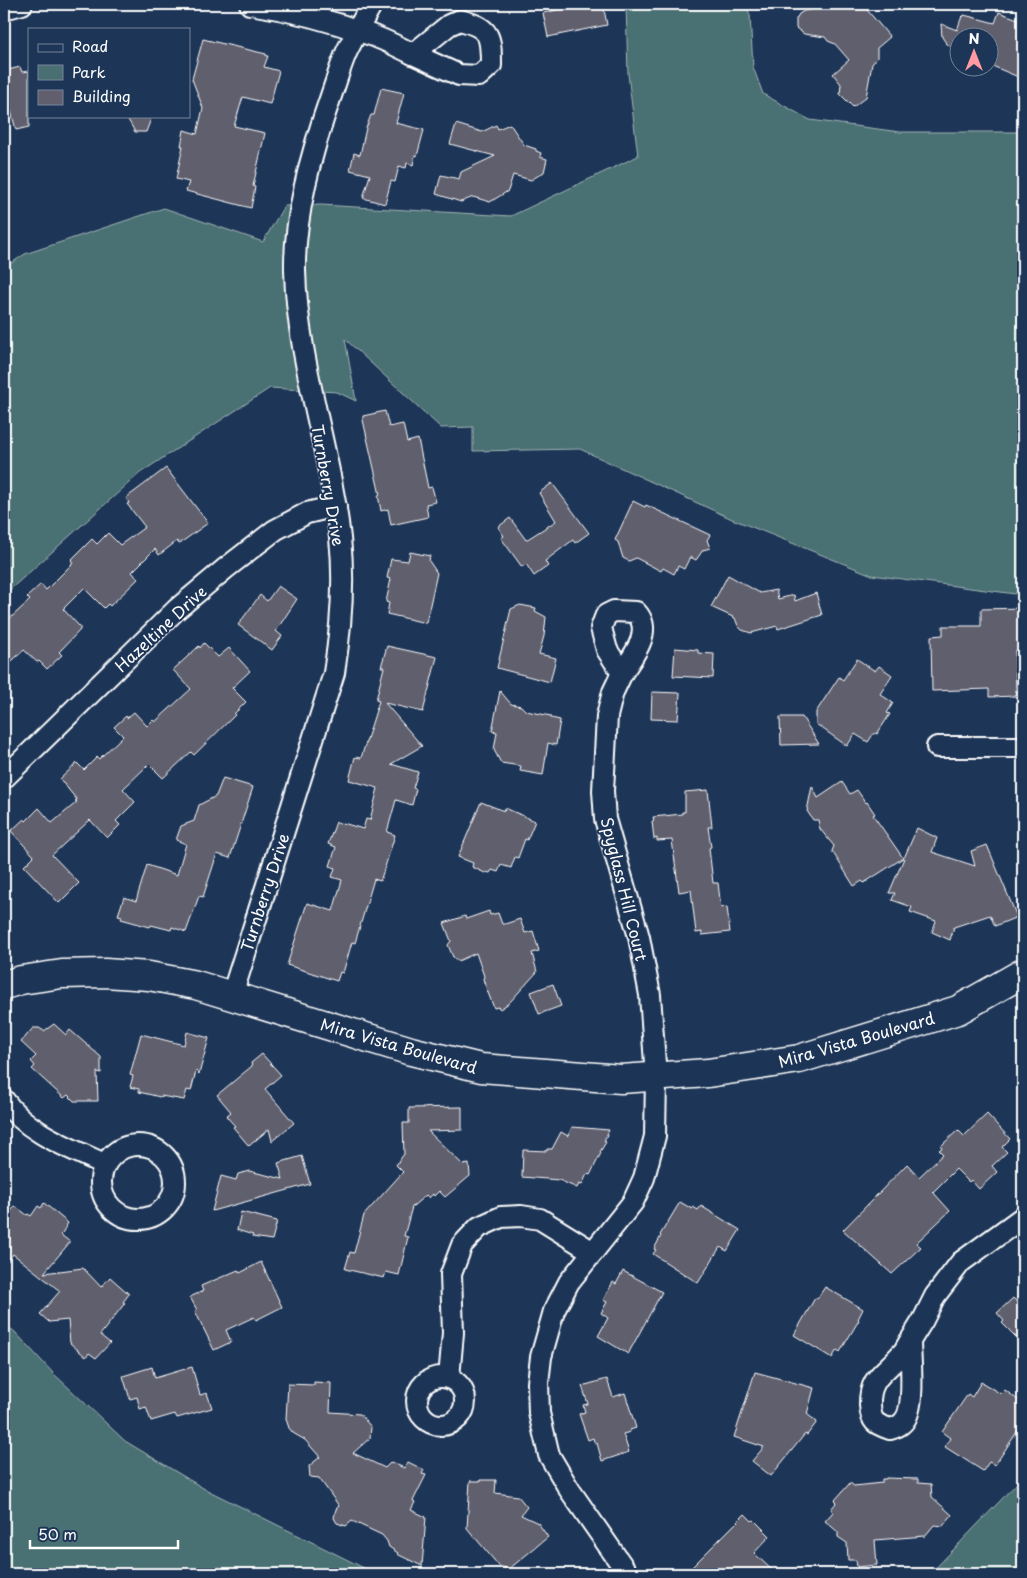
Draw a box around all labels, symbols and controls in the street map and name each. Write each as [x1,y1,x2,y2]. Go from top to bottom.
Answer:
legend [28,28,190,118]
north arrow [950,28,1000,78]
text: N [968,28,980,49]
text: Road [72,34,108,57]
text: Park [72,60,106,83]
text: Building [72,84,131,107]
street label: Turnberry Drive [307,422,352,548]
street label: Hazeltine Drive [109,579,211,677]
street label: Spyglass Hill Court [596,815,655,964]
street label: Turnberry Drive [234,830,295,954]
street label: Mira Vista Boulevard [775,1005,937,1073]
street label: Mira Vista Boulevard [318,1011,480,1079]
scale bar [30,1518,178,1550]
text: 50 m [38,1522,77,1545]

